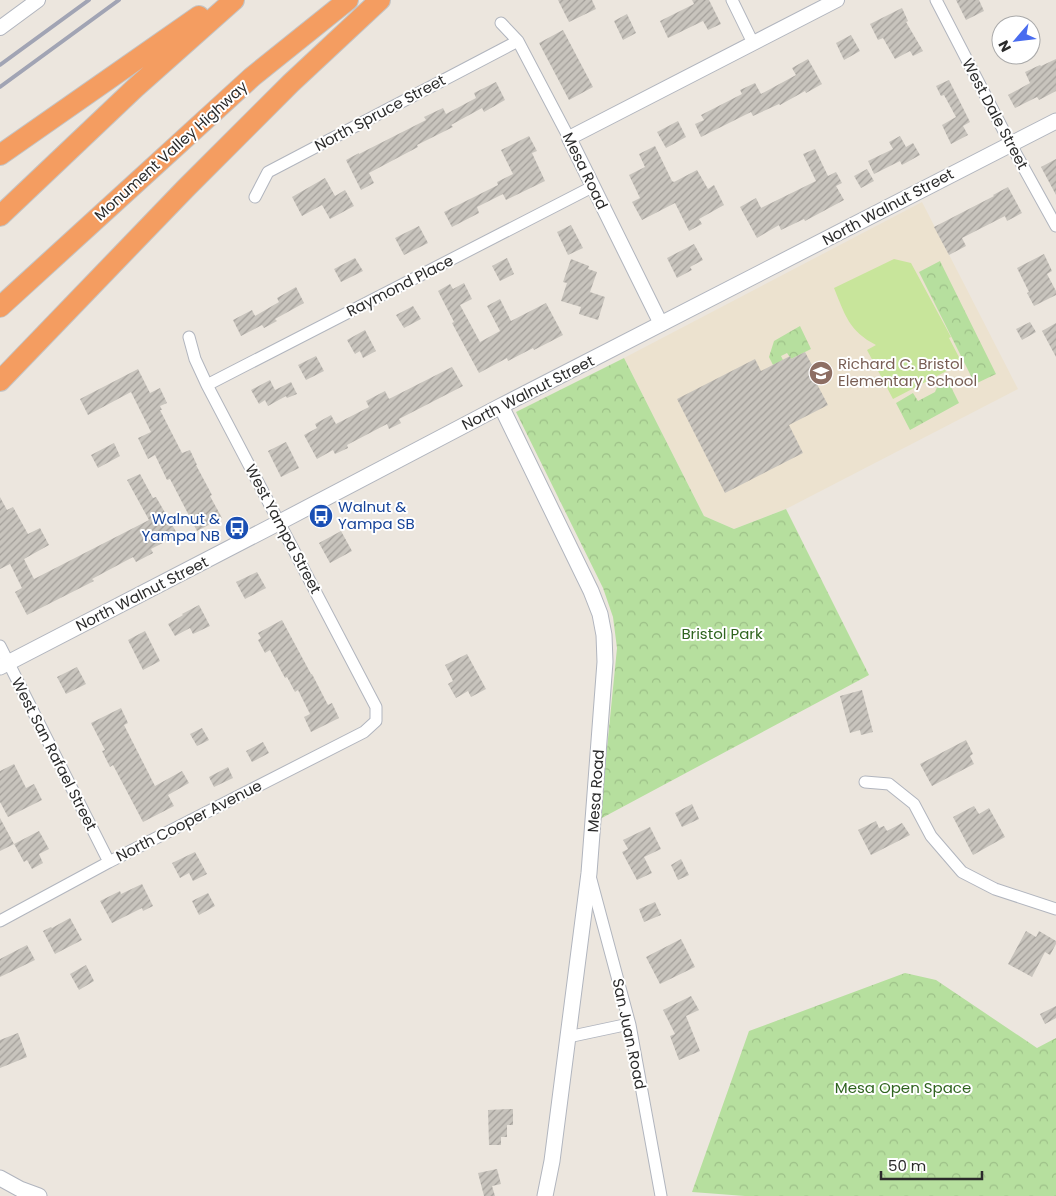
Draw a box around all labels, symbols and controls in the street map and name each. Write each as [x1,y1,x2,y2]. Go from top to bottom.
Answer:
north arrow [991,15,1041,65]
text: N [993,37,1016,55]
street label: West Dale Street [957,55,1034,173]
street label: North Spruce Street [311,69,449,156]
street label: Monument Valley Highway [89,76,252,225]
street label: Mesa Road [558,129,613,213]
street label: North Walnut Street [818,163,957,250]
street label: Raymond Place [343,250,457,322]
street label: North Walnut Street [458,350,598,435]
place label: Richard C. Bristol Elementary School [838,353,977,391]
school or university icon: Richard C. Bristol Elementary School [808,360,834,386]
street label: West Yampa Street [240,460,326,597]
place label: Walnut & Yampa SB [338,496,415,534]
bus stop icon: Walnut & Yampa SB [308,503,334,529]
place label: Walnut & Yampa NB [142,508,220,546]
bus stop icon: Walnut & Yampa NB [224,515,250,541]
street label: North Walnut Street [72,551,212,636]
park label: Bristol Park [681,623,763,644]
street label: West San Rafael Street [7,674,102,834]
street label: Mesa Road [582,749,609,833]
street label: North Cooper Avenue [112,775,265,866]
street label: San Juan Road [607,977,651,1091]
park label: Mesa Open Space [835,1077,971,1098]
scale bar [881,1148,982,1180]
text: 50 m [888,1155,926,1176]

